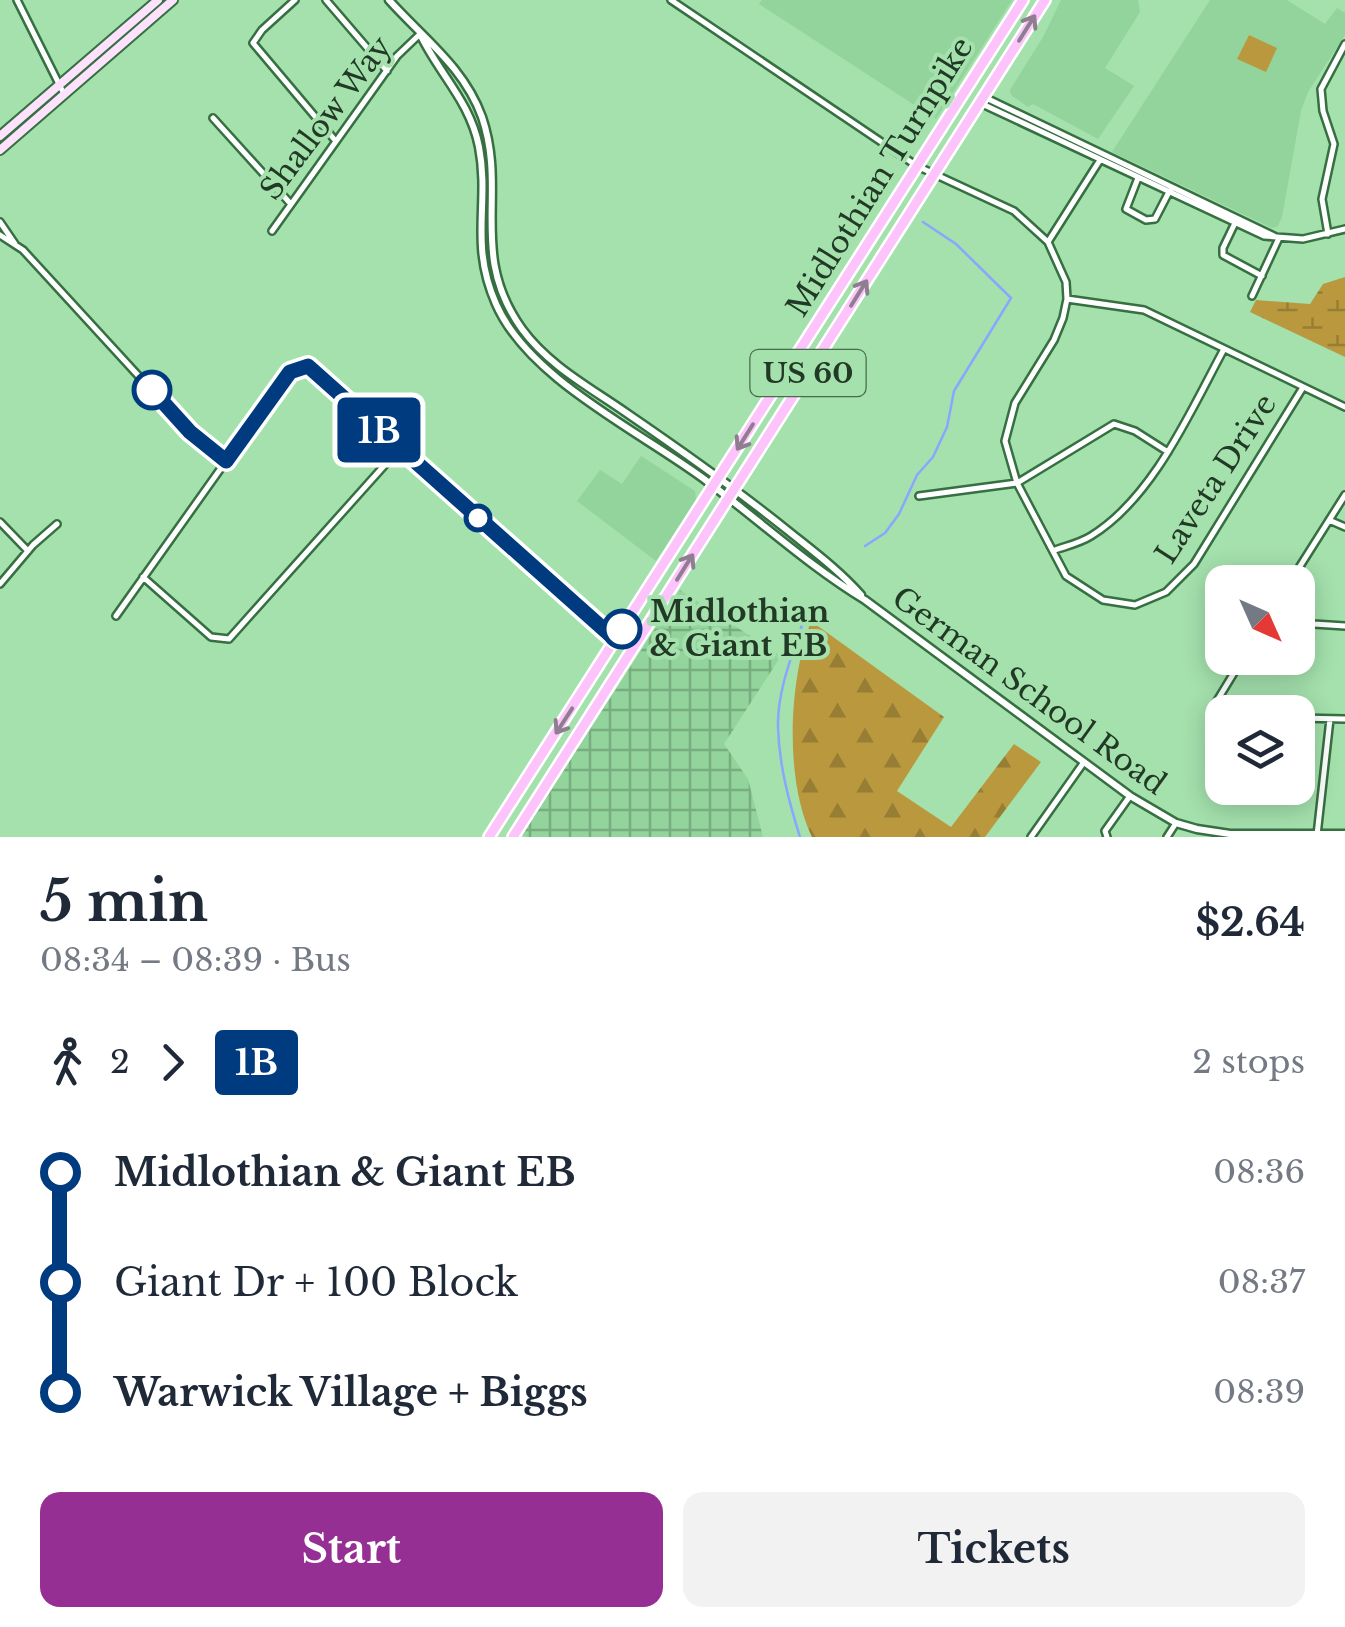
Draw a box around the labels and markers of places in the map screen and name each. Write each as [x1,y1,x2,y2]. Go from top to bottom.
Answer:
unlabelled marker [133,371,171,409]
unlabelled marker [465,505,491,531]
place label: Midlothian & Giant EB [650,593,829,664]
marker: Midlothian & Giant EB [603,610,641,648]

